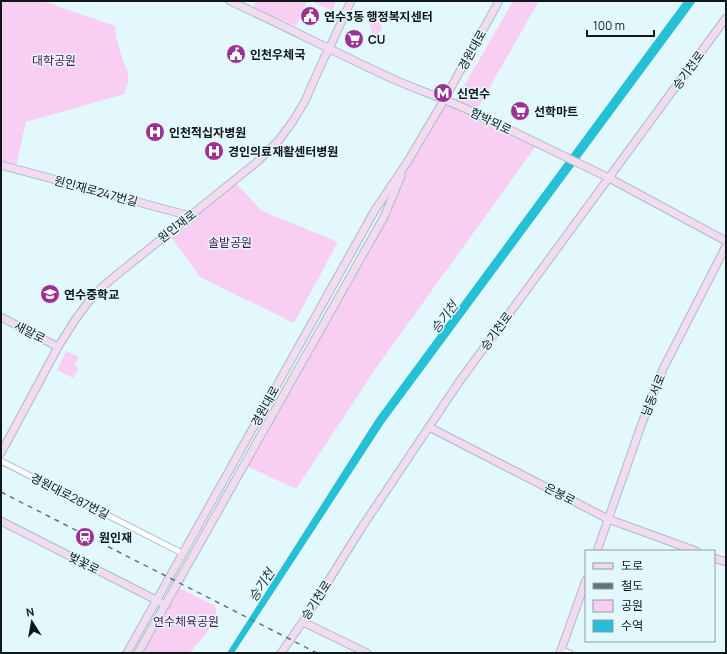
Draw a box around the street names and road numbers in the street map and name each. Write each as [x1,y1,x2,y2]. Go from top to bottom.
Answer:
street label: 경원대로 [454,27,490,73]
street label: 승기천로 [668,47,708,93]
street label: 함박뫼로 [467,104,515,138]
street label: 원인재로247번길 [52,172,140,210]
street label: 원인재로 [154,206,200,246]
street label: 승기천로 [476,308,516,354]
street label: 새말로 [11,317,49,347]
street label: 남동서로 [637,371,669,419]
street label: 경원대로 [247,383,283,429]
street label: 경원대로287번길 [28,469,112,523]
street label: 은봉로 [541,479,579,509]
street label: 벚꽃로 [65,548,103,578]
street label: 승기천로 [297,577,335,623]

